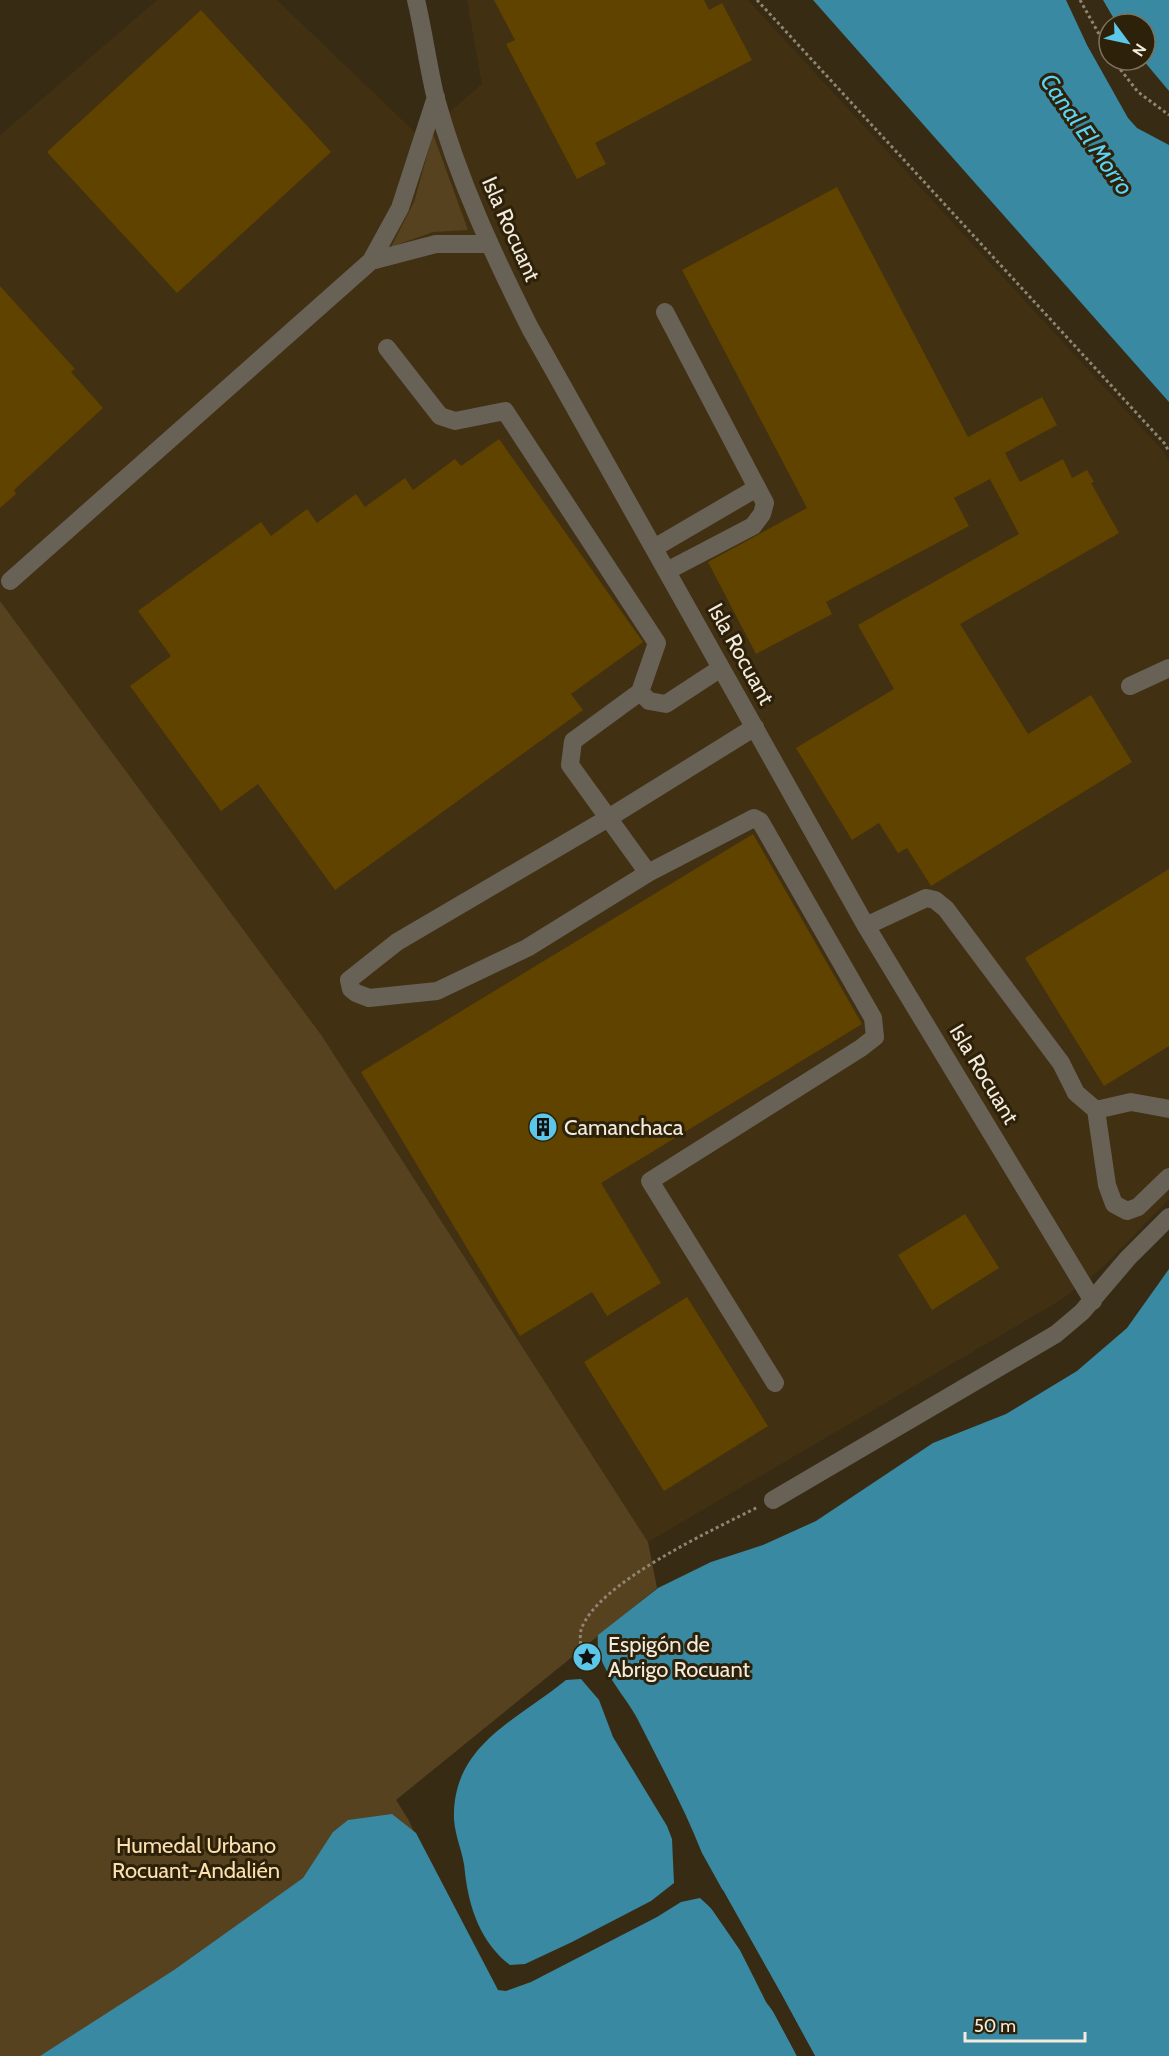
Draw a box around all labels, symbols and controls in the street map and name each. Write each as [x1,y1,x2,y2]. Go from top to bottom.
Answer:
north arrow [1097,12,1157,72]
text: N [1128,40,1150,60]
water label: Canal El Morro [1034,67,1140,201]
street label: Isla Rocuant [476,172,546,286]
street label: Isla Rocuant [702,599,780,710]
street label: Isla Rocuant [944,1019,1025,1129]
building icon: Camanchaca [527,1111,559,1143]
place label: Camanchaca [564,1114,684,1141]
place label: Espigón de Abrigo Rocuant [608,1631,751,1683]
place icon: Espigón de Abrigo Rocuant [571,1641,603,1673]
park label: Humedal Urbano Rocuant-Andalién [112,1832,280,1884]
scale bar [965,2005,1085,2043]
text: 50 m [974,2015,1016,2037]

